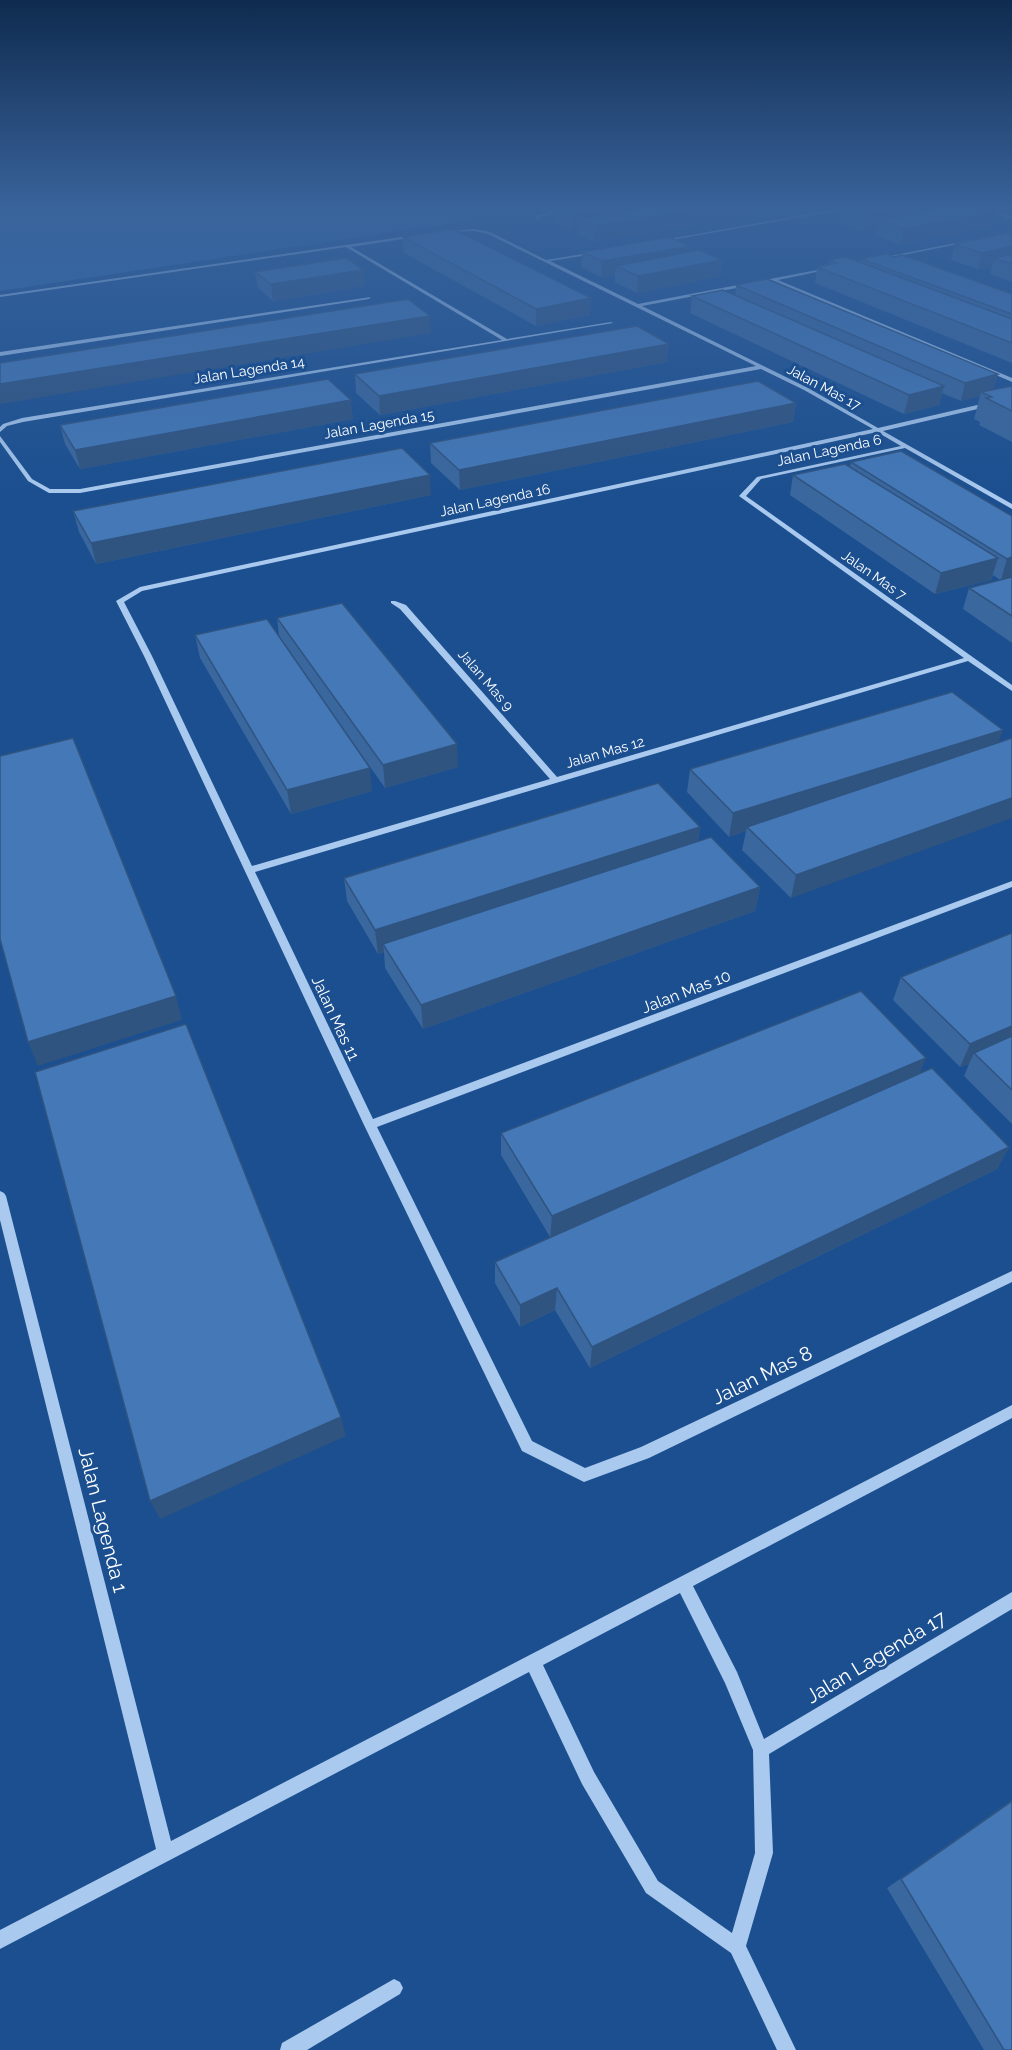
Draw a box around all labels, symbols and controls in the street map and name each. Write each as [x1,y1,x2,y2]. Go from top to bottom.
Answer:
street label: Jalan Lagenda 14 [193,353,306,387]
street label: Jalan Mas 17 [784,361,864,413]
street label: Jalan Lagenda 15 [323,406,436,442]
street label: Jalan Lagenda 6 [775,431,883,469]
street label: Jalan Lagenda 16 [438,480,552,520]
street label: Jalan Mas 7 [839,547,910,603]
street label: Jalan Mas 9 [455,646,517,714]
street label: Jalan Mas 12 [564,733,646,771]
street label: Jalan Mas 10 [639,966,733,1017]
street label: Jalan Mas 11 [308,973,363,1064]
street label: Jalan Mas 8 [708,1340,816,1410]
street label: Jalan Lagenda 1 [73,1445,133,1596]
street label: Jalan Lagenda 17 [802,1606,951,1708]

